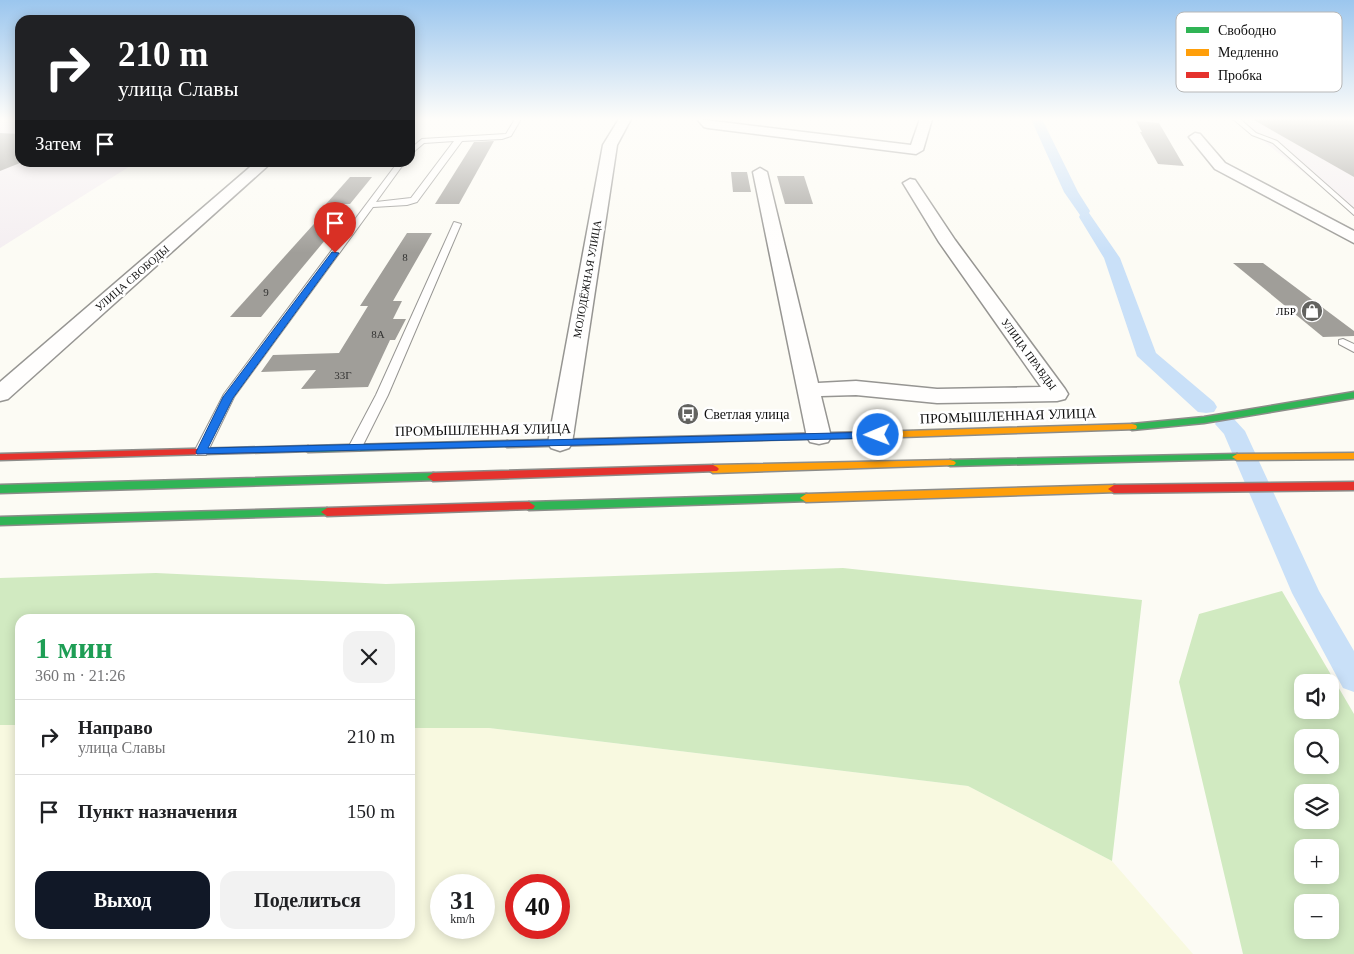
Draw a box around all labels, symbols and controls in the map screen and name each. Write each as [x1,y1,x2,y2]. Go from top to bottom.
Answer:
legend [1176,12,1342,92]
text: Свободно [1218,23,1276,38]
icon: right [35,35,100,100]
text: 210 m [118,35,208,74]
text: Медленно [1218,45,1279,60]
text: Пробка [1218,68,1263,83]
text: улица Славы [118,76,238,101]
icon: arrive [91,130,119,158]
text: Затем [35,133,81,154]
pin [314,202,356,253]
icon: arrive [321,209,349,237]
street label: МОЛОДЁЖНАЯ УЛИЦА [571,219,603,339]
street label: УЛИЦА СВОБОДЫ [93,242,172,313]
house number: 8 [402,251,408,263]
house number: 9 [263,286,269,298]
shop icon: ЛБР [1300,299,1324,323]
place label: ЛБР [1276,305,1296,317]
street label: УЛИЦА ПРАВДЫ [999,316,1059,392]
house number: 8А [371,328,385,340]
house number: 33Г [334,369,352,381]
bus stop icon: Светлая улица [676,402,700,426]
street label: ПРОМЫШЛЕННАЯ УЛИЦА [920,405,1097,427]
place label: Светлая улица [704,407,790,422]
position arrow [851,408,903,460]
street label: ПРОМЫШЛЕННАЯ УЛИЦА [395,421,572,439]
text: 1 мин [35,631,113,664]
button: close [343,631,395,683]
text: 360 m · 21:26 [35,667,125,684]
map controls [1294,674,1339,939]
button: sound [1294,674,1339,719]
text: Направо [78,717,153,738]
icon: right [35,723,63,751]
text: 210 m [347,726,395,747]
button: search [1294,729,1339,774]
text: улица Славы [78,739,166,756]
button: layers [1294,784,1339,829]
icon: arrive [35,798,63,826]
text: Пункт назначения [78,801,237,822]
text: 150 m [347,801,395,822]
button: + [1294,839,1339,884]
button: Выход [35,871,210,929]
button: Поделиться [220,871,395,929]
speed limit sign: 40 [505,874,570,939]
text: 31 [450,887,475,914]
button: − [1294,894,1339,939]
text: km/h [450,912,475,926]

